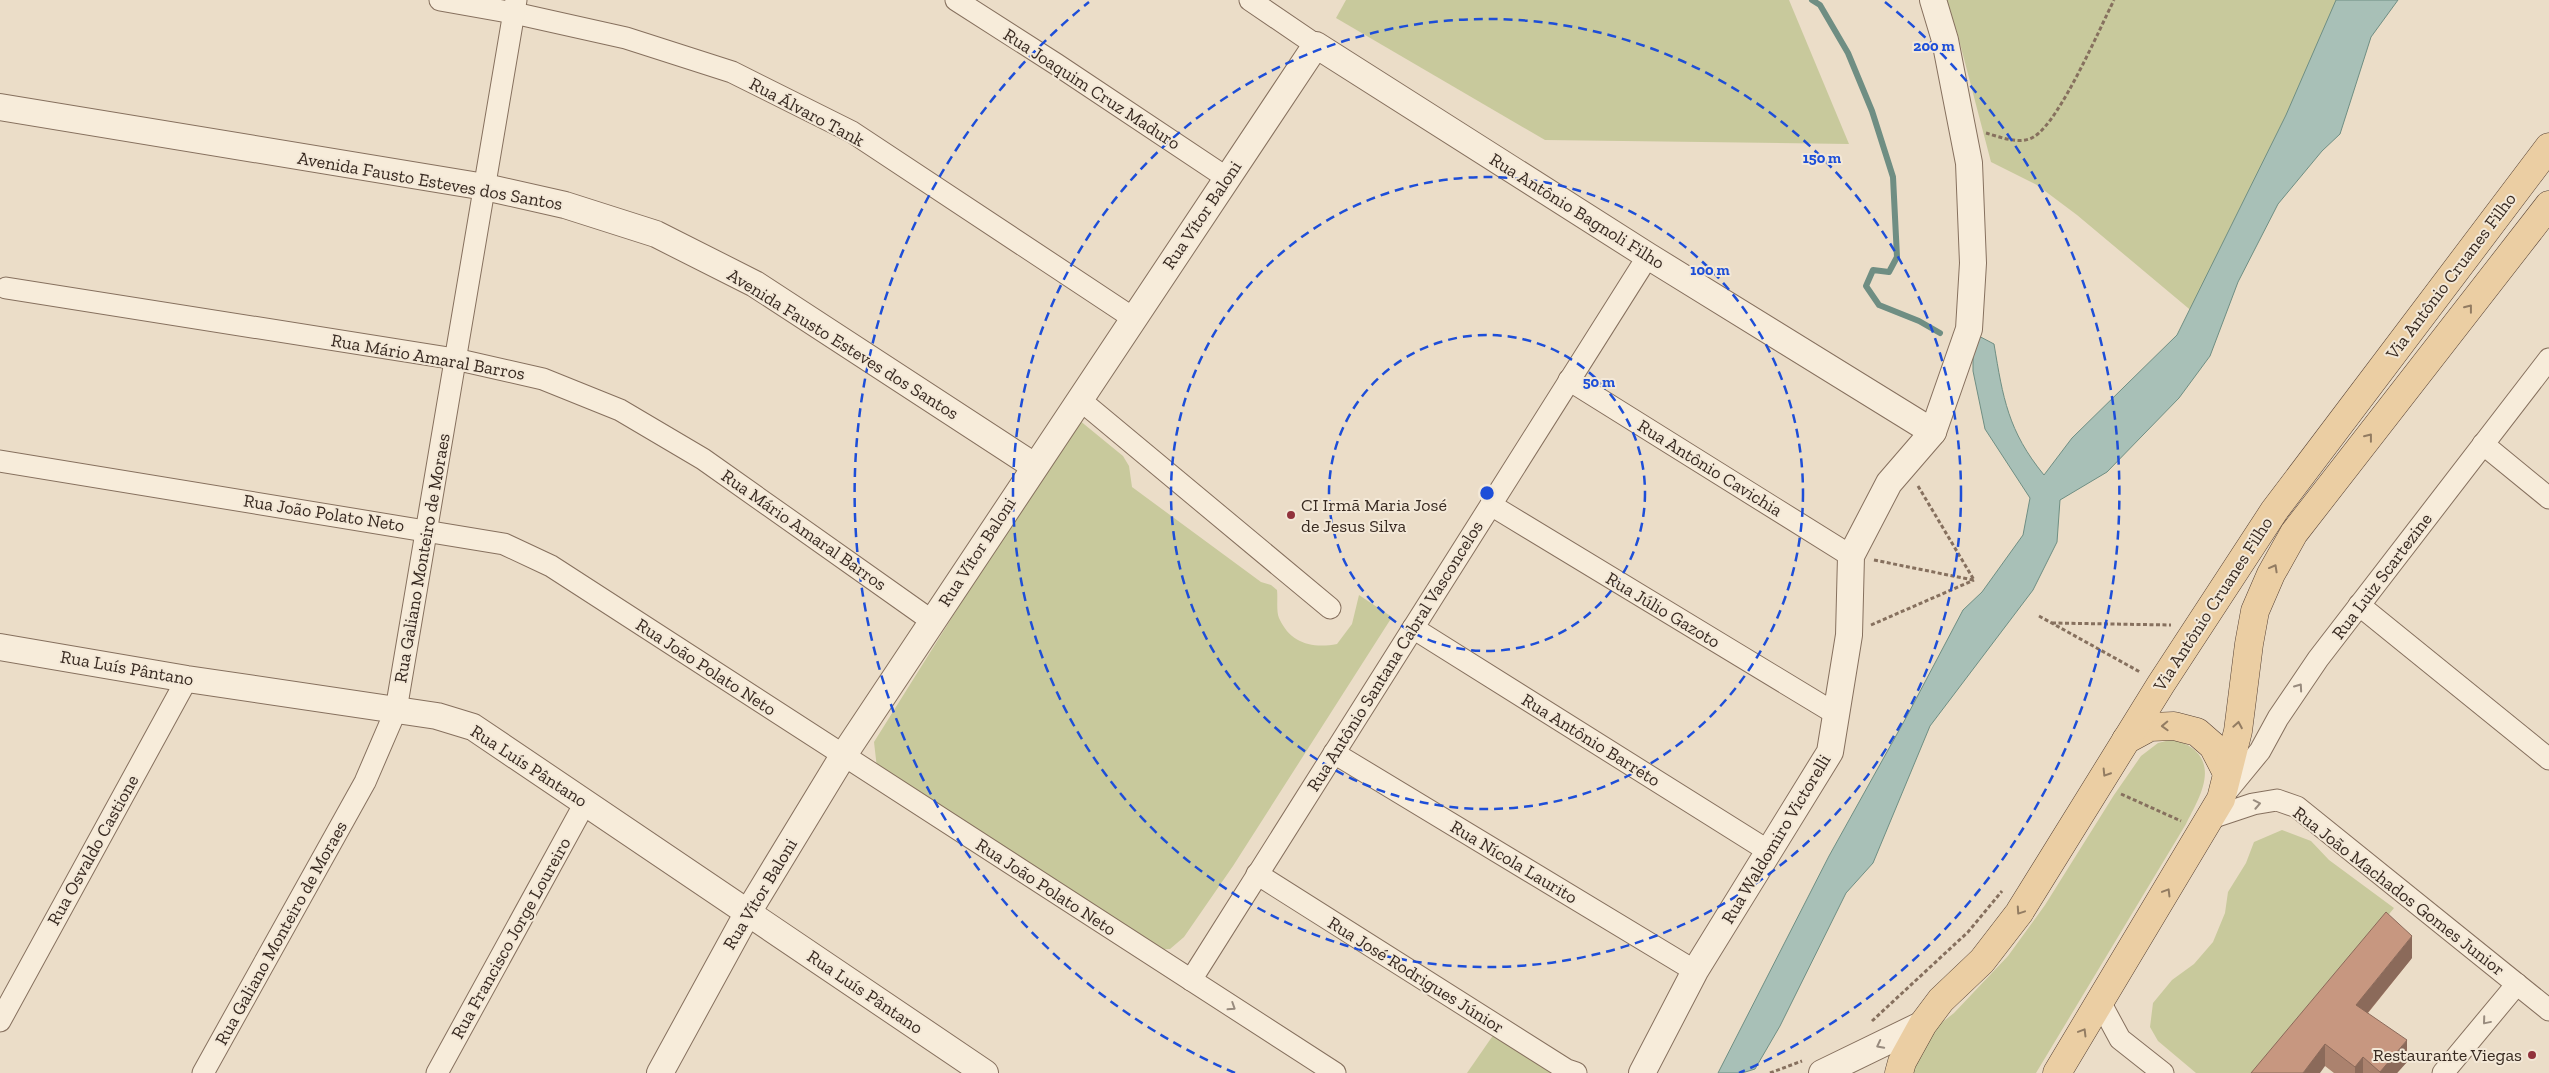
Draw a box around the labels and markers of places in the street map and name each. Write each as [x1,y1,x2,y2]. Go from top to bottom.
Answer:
centre of rings [1478,484,1496,502]
place label: CI Irmã Maria José de Jesus Silva [1301,494,1447,537]
marker: CI Irmã Maria José de Jesus Silva [1285,509,1297,521]
place label: Restaurante Viegas [2373,1044,2522,1066]
marker: Restaurante Viegas [2526,1049,2538,1061]

